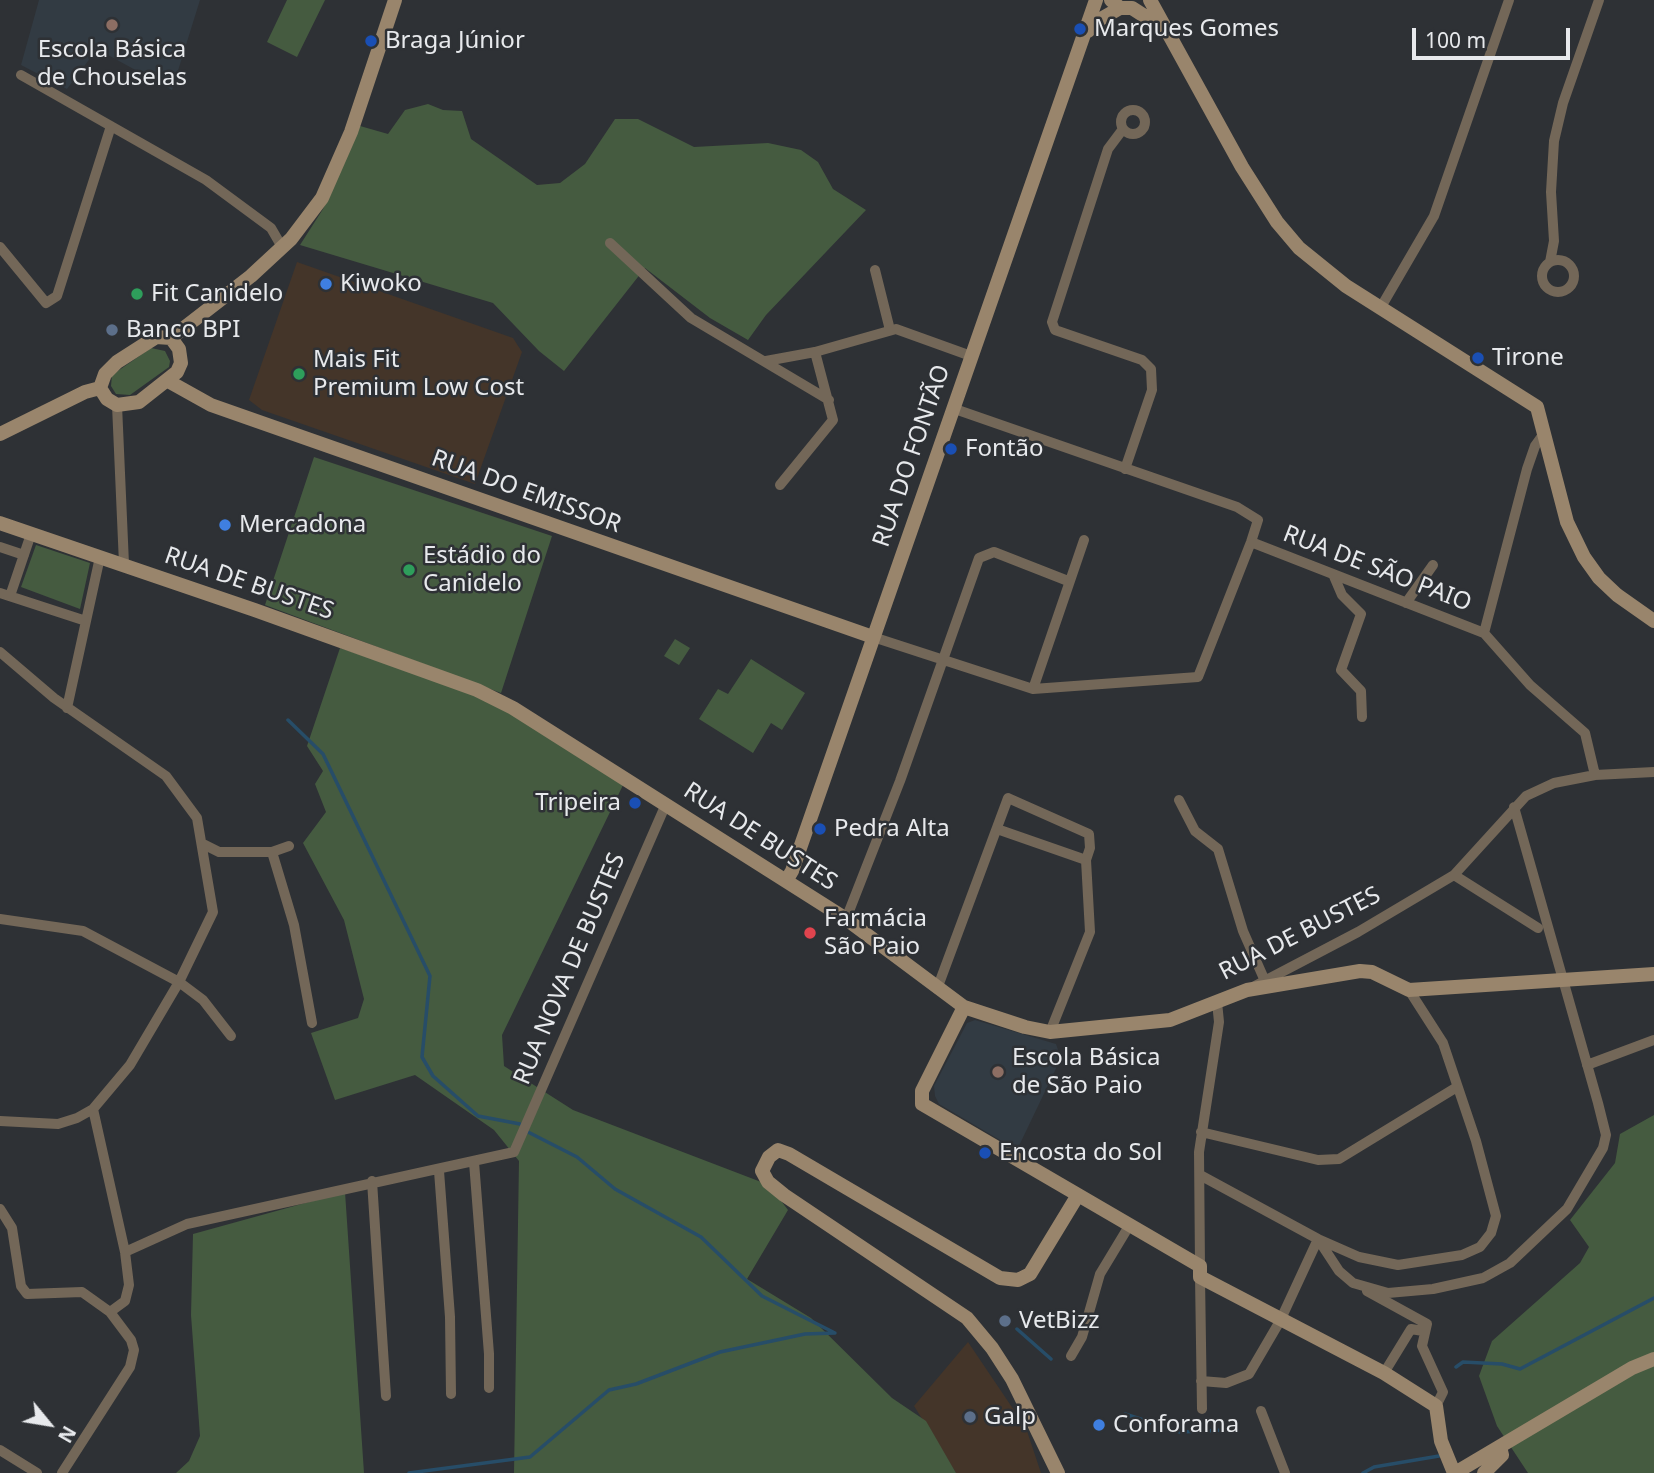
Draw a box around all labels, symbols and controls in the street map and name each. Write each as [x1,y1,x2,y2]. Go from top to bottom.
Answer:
scale bar [1416,14,1574,58]
place label: Marques Gomes [1094,15,1279,43]
marker: Escola Básica de Chouselas [104,17,120,33]
marker: Marques Gomes [1072,21,1088,37]
text: 100 m [1425,26,1486,54]
place label: Braga Júnior [385,27,525,55]
marker: Braga Júnior [363,33,379,49]
place label: Escola Básica de Chouselas [37,36,187,92]
place label: Kiwoko [340,270,422,298]
marker: Kiwoko [318,276,334,292]
place label: Fit Canidelo [151,280,283,308]
marker: Fit Canidelo [129,286,145,302]
place label: Banco BPI [126,316,240,344]
marker: Banco BPI [104,322,120,338]
place label: Tirone [1492,344,1564,372]
place label: Mais Fit Premium Low Cost [313,346,524,402]
marker: Tirone [1470,350,1486,366]
street label: RUA DO FONTÃO [867,361,957,551]
marker: Mais Fit Premium Low Cost [291,366,307,382]
place label: Fontão [965,435,1043,463]
marker: Fontão [943,441,959,457]
street label: RUA DO EMISSOR [427,444,625,540]
place label: Mercadona [239,511,366,539]
marker: Mercadona [217,517,233,533]
street label: RUA DE SÃO PAIO [1279,520,1475,618]
street label: RUA DE BUSTES [161,542,337,626]
place label: Estádio do Canidelo [423,542,541,598]
marker: Estádio do Canidelo [401,562,417,578]
street label: RUA DE BUSTES [678,777,842,897]
place label: Tripeira [535,789,621,817]
marker: Tripeira [627,795,643,811]
place label: Pedra Alta [834,815,950,843]
marker: Pedra Alta [812,821,828,837]
street label: RUA NOVA DE BUSTES [508,849,632,1089]
street label: RUA DE BUSTES [1215,881,1385,987]
place label: Farmácia São Paio [824,905,927,961]
marker: Farmácia São Paio [802,925,818,941]
place label: Escola Básica de São Paio [1012,1044,1161,1100]
marker: Escola Básica de São Paio [990,1064,1006,1080]
place label: Encosta do Sol [999,1139,1162,1167]
marker: Encosta do Sol [977,1145,993,1161]
place label: VetBizz [1019,1307,1099,1335]
marker: VetBizz [997,1313,1013,1329]
north arrow [14,1389,84,1459]
place label: Galp [984,1403,1036,1431]
marker: Galp [962,1409,978,1425]
place label: Conforama [1113,1411,1239,1439]
marker: Conforama [1091,1417,1107,1433]
text: N [52,1421,82,1448]

